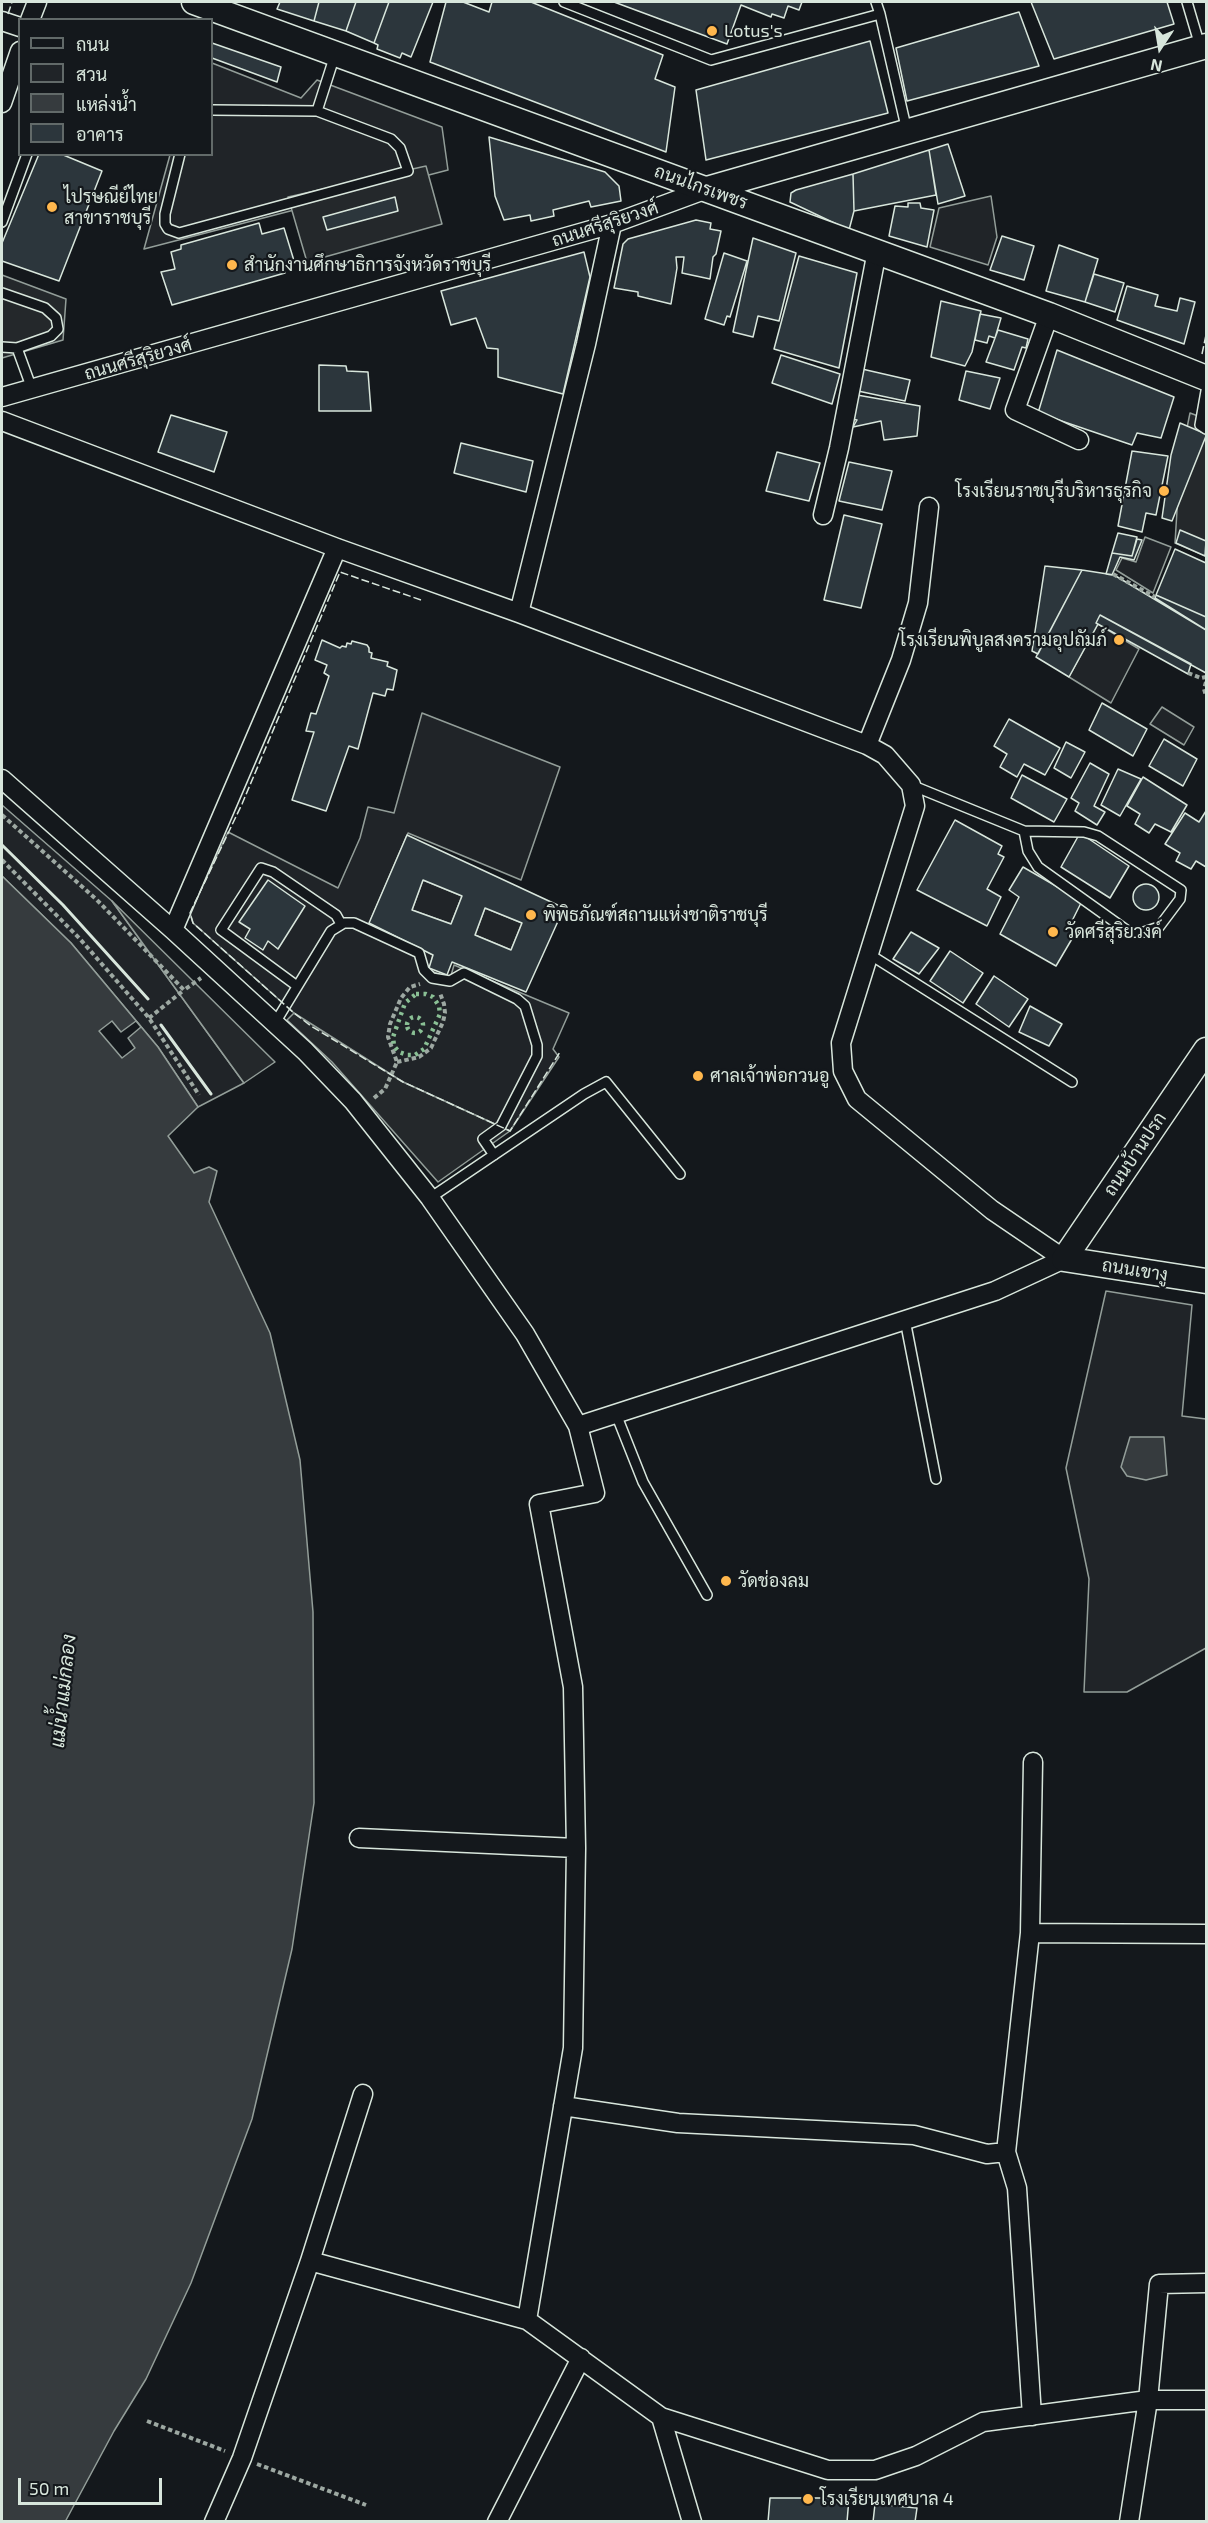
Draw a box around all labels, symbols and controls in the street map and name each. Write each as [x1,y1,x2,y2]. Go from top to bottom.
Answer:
legend [18,18,213,156]
north arrow [1130,18,1190,78]
place label: Lotus's [724,20,783,42]
marker: Lotus's [705,24,719,38]
text: ถนน [76,33,109,55]
text: N [1149,56,1164,77]
text: สวน [76,63,107,85]
text: แหล่งน้ำ [76,93,137,115]
text: อาคาร [76,123,124,145]
street label: ถนนไกรเพชร [651,160,751,214]
place label: ไปรษณีย์ไทย สาขาราชบุรี [64,186,158,228]
street label: ถนนศรีสุริยวงศ์ [549,197,661,251]
marker: ไปรษณีย์ไทย สาขาราชบุรี [45,200,59,214]
place label: สำนักงานศึกษาธิการจังหวัดราชบุรี [244,254,491,276]
marker: สำนักงานศึกษาธิการจังหวัดราชบุรี [225,258,239,272]
street label: ถนนศรีสุริยวงศ์ [82,333,194,385]
place label: โรงเรียนราชบุรีบริหารธุรกิจ [956,480,1152,502]
marker: โรงเรียนราชบุรีบริหารธุรกิจ [1157,484,1171,498]
place label: โรงเรียนพิบูลสงครามอุปถัมภ์ [899,629,1107,651]
marker: โรงเรียนพิบูลสงครามอุปถัมภ์ [1112,633,1126,647]
place label: พิพิธภัณฑ์สถานแห่งชาติราชบุรี [543,904,768,926]
marker: พิพิธภัณฑ์สถานแห่งชาติราชบุรี [524,908,538,922]
place label: วัดศรีสุริยวงค์ [1065,921,1162,943]
marker: วัดศรีสุริยวงค์ [1046,925,1060,939]
place label: ศาลเจ้าพ่อกวนอู [710,1065,829,1087]
marker: ศาลเจ้าพ่อกวนอู [691,1069,705,1083]
street label: ถนนบ้านปรก [1099,1108,1171,1200]
street label: ถนนเขางู [1100,1254,1170,1286]
place label: วัดช่องลม [738,1570,809,1592]
marker: วัดช่องลม [719,1574,733,1588]
water label: แม่น้ำแม่กลอง [45,1633,81,1749]
scale bar [21,2466,165,2504]
text: 50 m [29,2477,69,2499]
place label: โรงเรียนเทศบาล 4 [820,2488,954,2510]
marker: โรงเรียนเทศบาล 4 [801,2492,815,2506]

